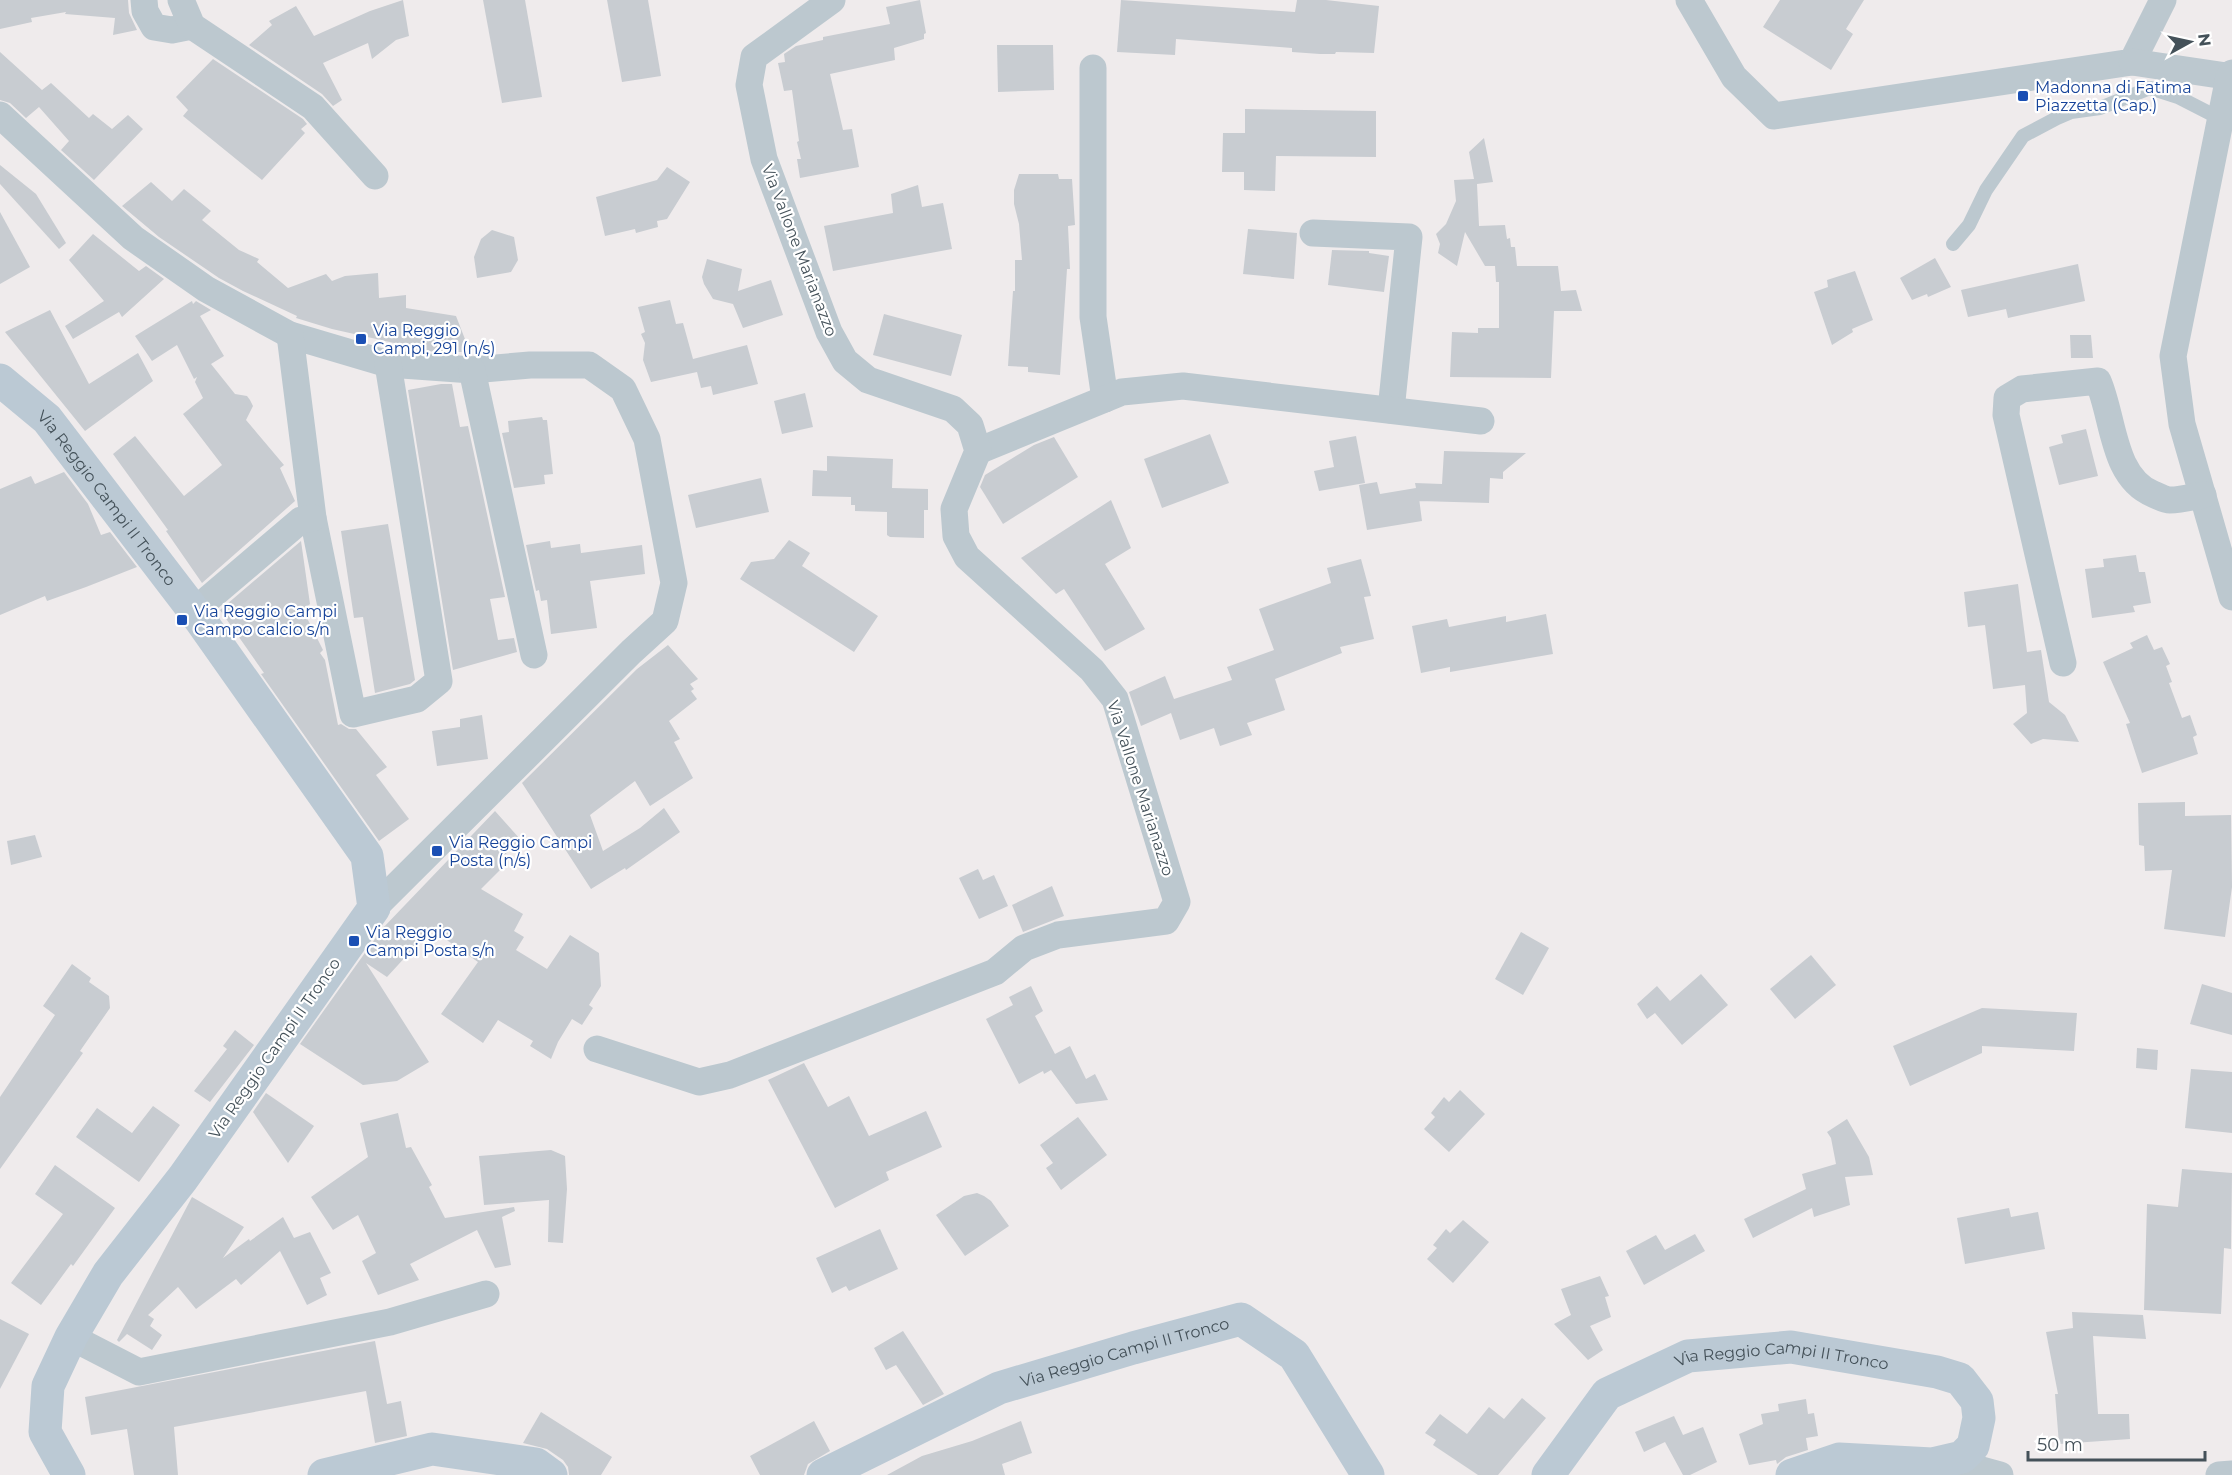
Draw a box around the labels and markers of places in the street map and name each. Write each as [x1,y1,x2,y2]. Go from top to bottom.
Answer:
place label: Madonna di Fatima Piazzetta (Cap.) [2035,78,2192,115]
marker: Madonna di Fatima Piazzetta (Cap.) [2016,89,2030,103]
place label: Via Reggio Campi, 291 (n/s) [373,321,496,358]
marker: Via Reggio Campi, 291 (n/s) [354,332,368,346]
place label: Via Reggio Campi Campo calcio s/n [194,602,337,639]
marker: Via Reggio Campi Campo calcio s/n [175,613,189,627]
place label: Via Reggio Campi Posta (n/s) [449,833,592,870]
marker: Via Reggio Campi Posta (n/s) [430,844,444,858]
place label: Via Reggio Campi Posta s/n [366,923,495,960]
marker: Via Reggio Campi Posta s/n [347,934,361,948]

